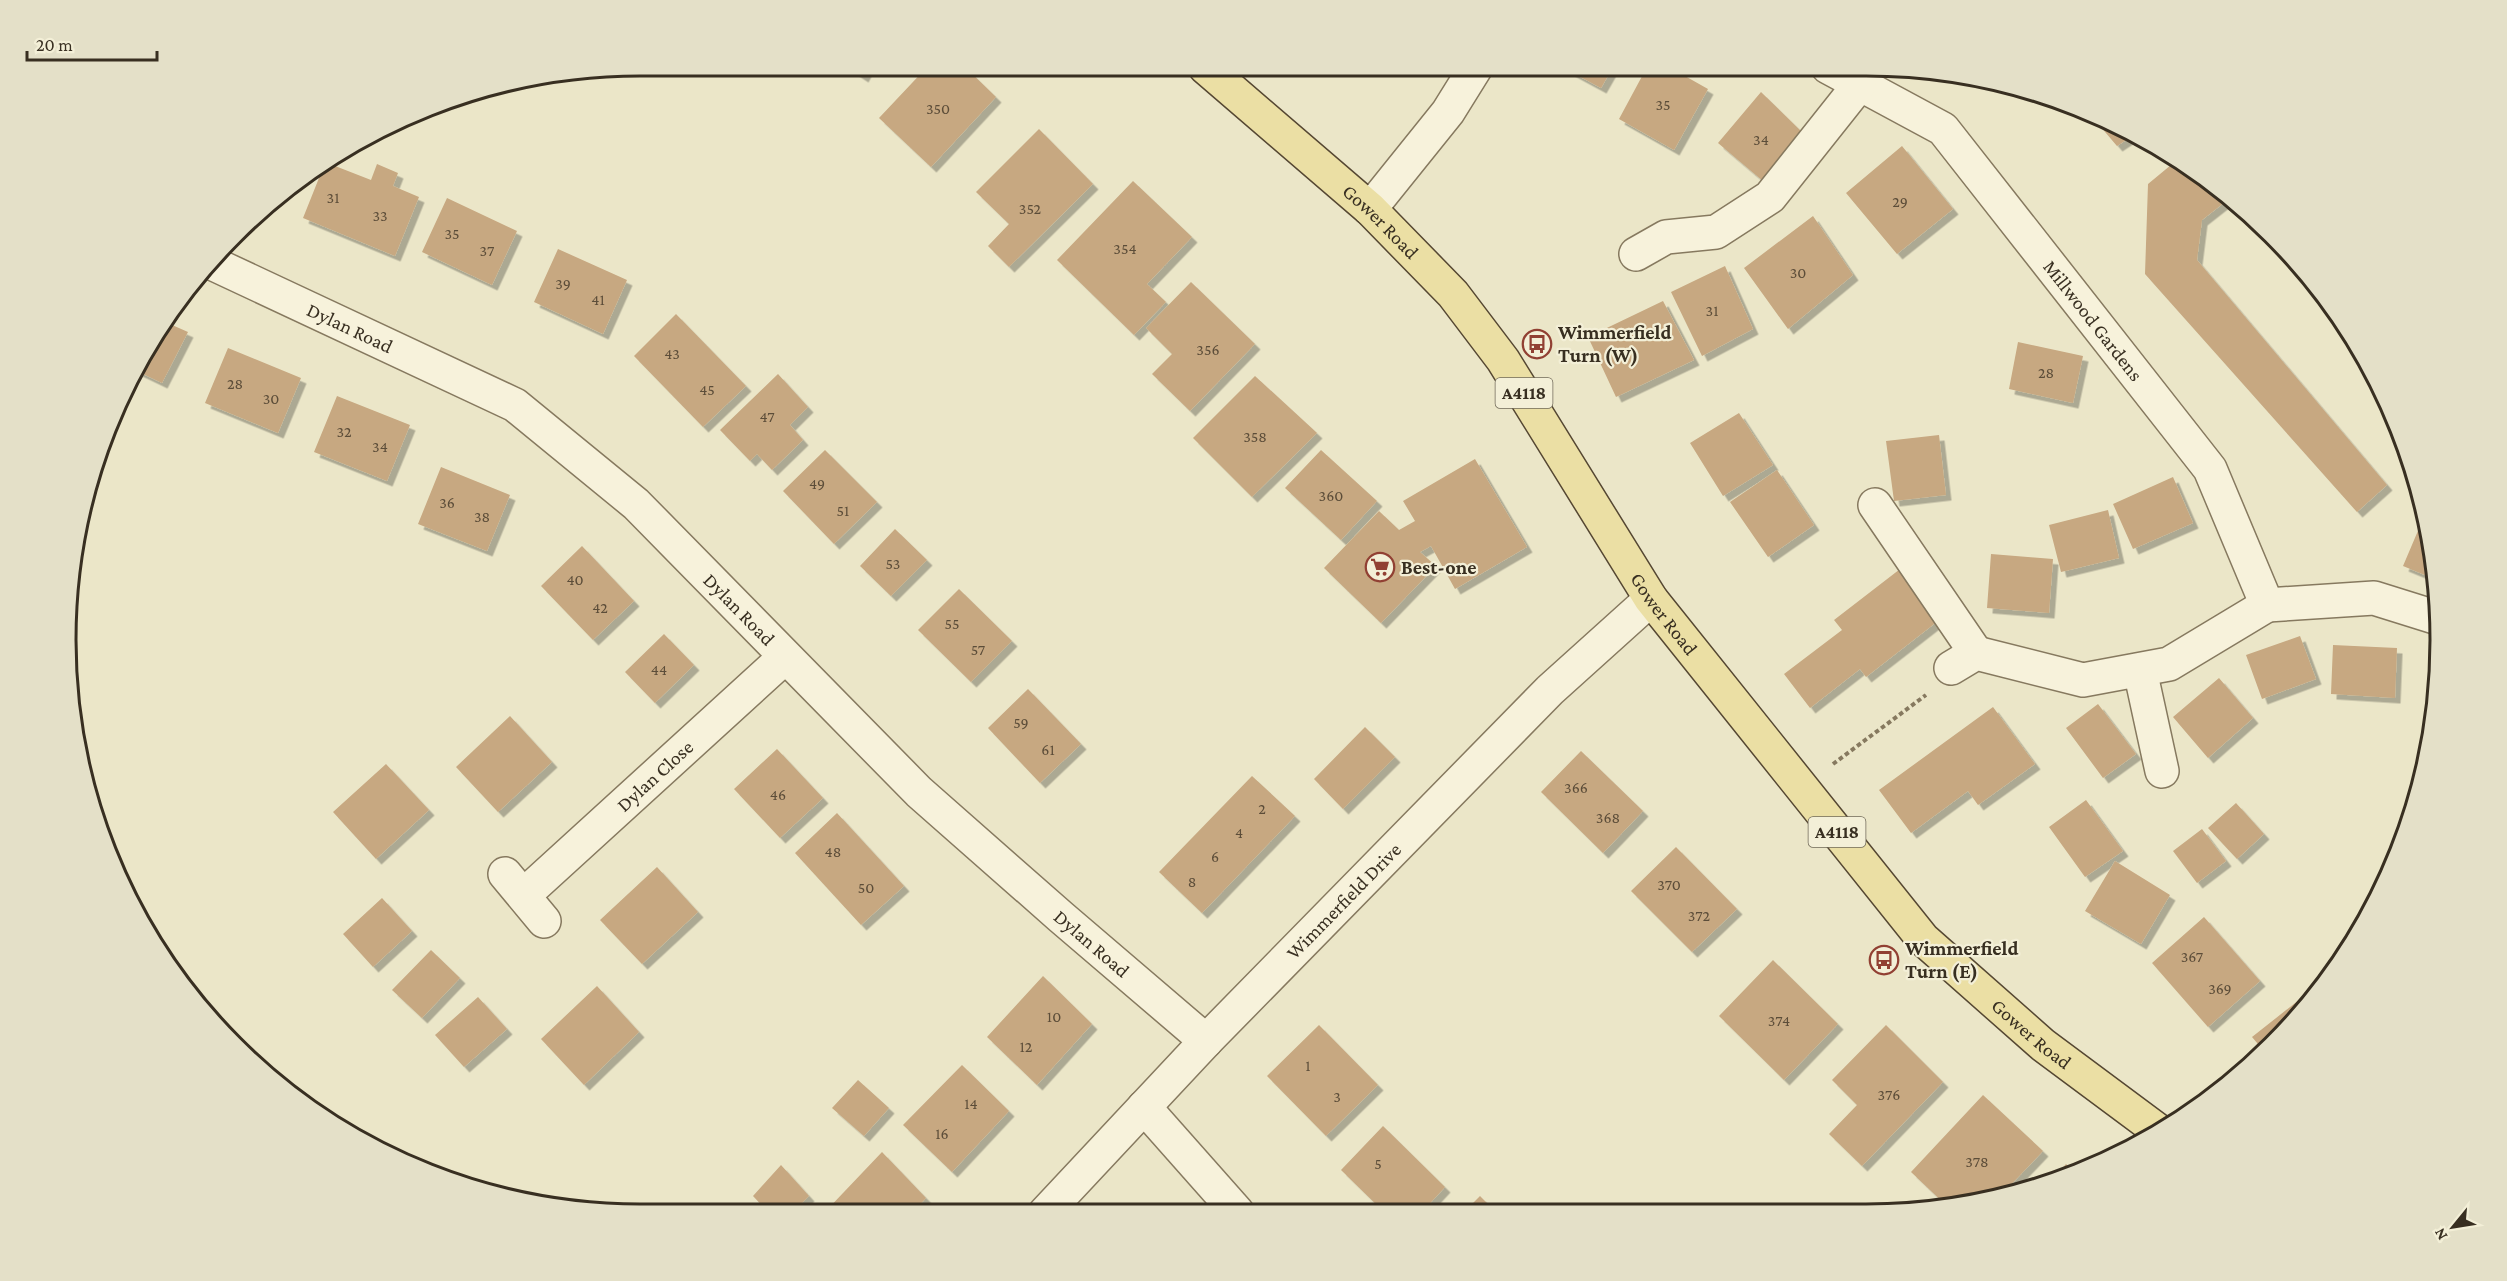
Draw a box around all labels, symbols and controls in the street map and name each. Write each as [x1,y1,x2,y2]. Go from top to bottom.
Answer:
scale bar [27,24,158,62]
text: 20 m [36,35,73,55]
house number: 35 [1655,96,1671,113]
house number: 350 [926,100,950,117]
house number: 34 [1753,131,1769,148]
street label: Gower Road [1338,180,1424,263]
house number: 31 [327,189,339,206]
house number: 29 [1892,193,1908,210]
house number: 352 [1019,200,1042,217]
house number: 33 [372,207,388,224]
house number: 35 [444,225,460,242]
house number: 354 [1113,240,1137,257]
house number: 37 [480,242,495,259]
street label: Millwood Gardens [2039,256,2148,385]
house number: 30 [1790,264,1806,281]
house number: 39 [555,275,571,292]
house number: 41 [591,291,605,308]
street label: Dylan Road [304,298,397,357]
house number: 31 [1706,302,1718,319]
place label: Wimmerfield Turn (W) [1557,321,1671,367]
bus stop icon: Wimmerfield Turn (W) [1521,328,1553,360]
house number: 356 [1196,341,1220,358]
house number: 43 [664,345,680,362]
house number: 28 [2038,364,2054,381]
house number: 28 [227,375,243,392]
road number: A4118 [1496,378,1552,408]
house number: 45 [699,381,715,398]
house number: 30 [263,390,279,407]
house number: 47 [759,408,775,425]
house number: 32 [336,423,352,440]
house number: 358 [1243,428,1267,445]
house number: 34 [372,438,388,455]
house number: 49 [809,475,825,492]
house number: 360 [1319,487,1343,504]
house number: 36 [439,494,455,511]
house number: 51 [837,502,849,519]
house number: 38 [474,508,490,525]
supermarket icon: Best-one [1364,551,1396,583]
house number: 53 [886,555,900,572]
place label: Best-one [1401,556,1476,578]
street label: Dylan Road [699,569,780,650]
street label: Gower Road [1626,569,1703,660]
house number: 40 [566,571,584,588]
house number: 42 [592,599,608,616]
house number: 55 [945,615,959,632]
house number: 57 [971,641,986,658]
house number: 44 [651,661,667,678]
house number: 59 [1013,714,1029,731]
street label: Dylan Close [612,735,698,816]
house number: 61 [1041,741,1055,758]
house number: 366 [1564,779,1588,796]
house number: 46 [770,786,786,803]
house number: 2 [1258,800,1266,817]
house number: 368 [1596,809,1620,826]
road number: A4118 [1808,817,1866,847]
house number: 4 [1235,824,1243,841]
street label: Wimmerfield Drive [1282,838,1405,963]
house number: 48 [825,843,841,860]
house number: 6 [1211,848,1219,865]
house number: 8 [1188,873,1196,890]
house number: 370 [1657,876,1681,893]
house number: 50 [858,879,874,896]
street label: Dylan Road [1050,905,1134,982]
house number: 372 [1688,907,1711,924]
place label: Wimmerfield Turn (E) [1904,937,2018,983]
bus stop icon: Wimmerfield Turn (E) [1868,944,1900,976]
house number: 367 [2181,948,2204,965]
house number: 369 [2208,980,2232,997]
street label: Gower Road [1987,994,2076,1074]
house number: 10 [1047,1008,1061,1025]
house number: 374 [1768,1012,1790,1029]
house number: 12 [1020,1038,1033,1055]
house number: 1 [1305,1057,1311,1074]
house number: 376 [1878,1086,1900,1103]
house number: 3 [1333,1088,1341,1105]
house number: 14 [964,1095,978,1112]
house number: 16 [935,1125,949,1142]
house number: 378 [1965,1153,1989,1170]
house number: 5 [1374,1155,1382,1172]
north arrow [2423,1197,2483,1257]
text: N [2430,1225,2451,1243]

